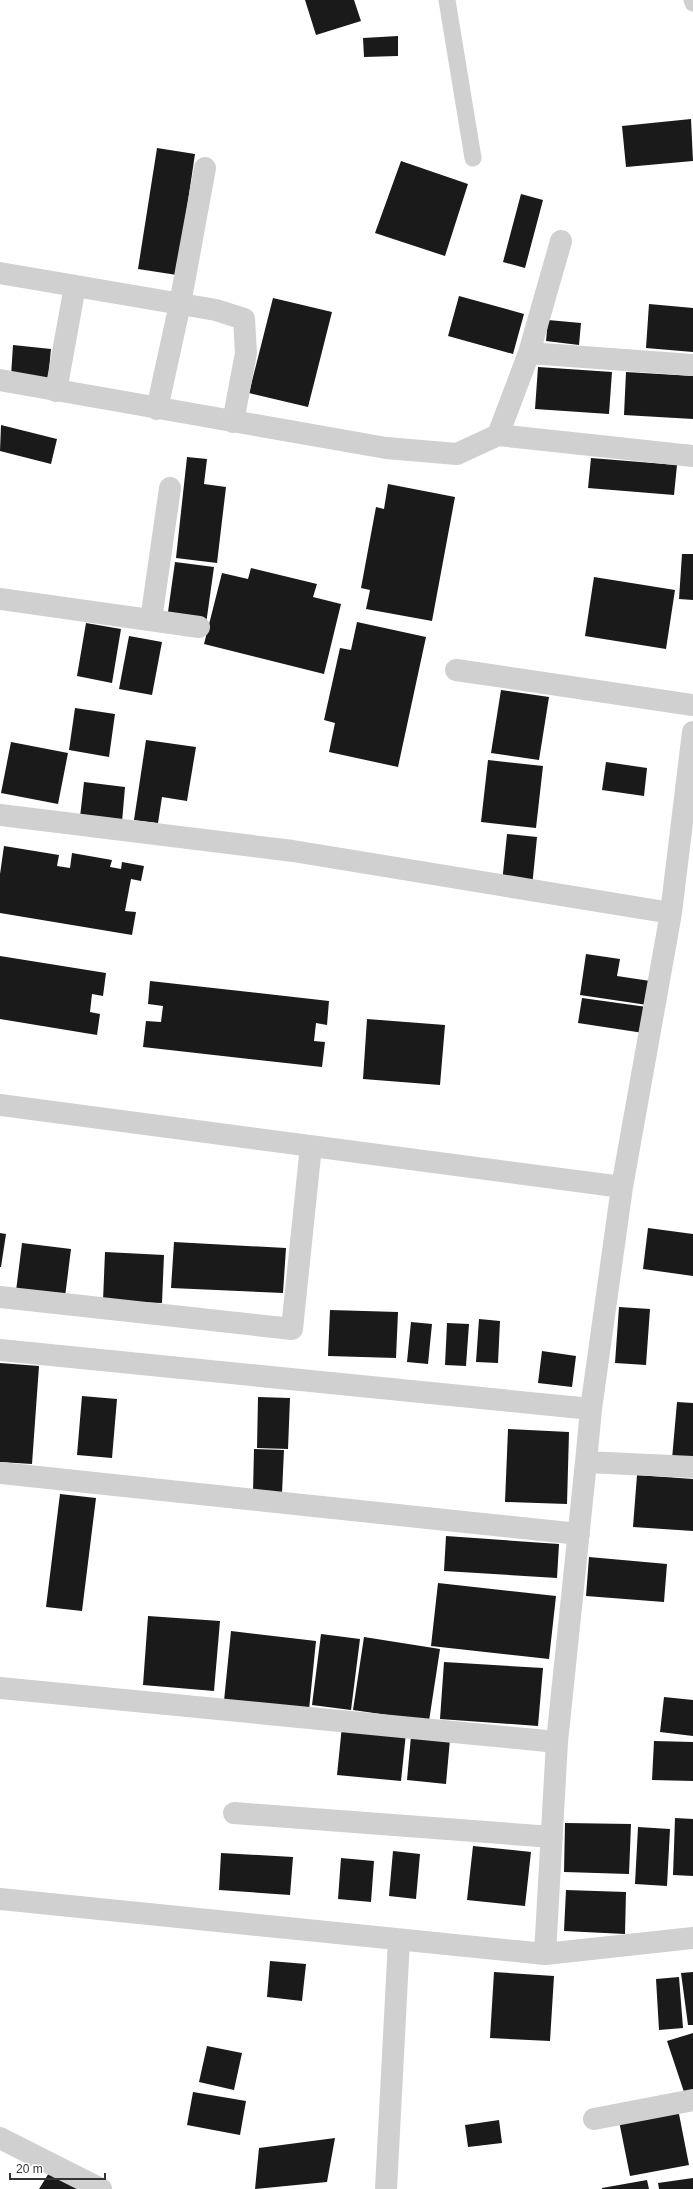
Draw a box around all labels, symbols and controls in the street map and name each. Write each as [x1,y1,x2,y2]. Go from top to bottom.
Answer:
scale bar [10,2155,105,2181]
text: 20 m [16,2162,43,2176]

